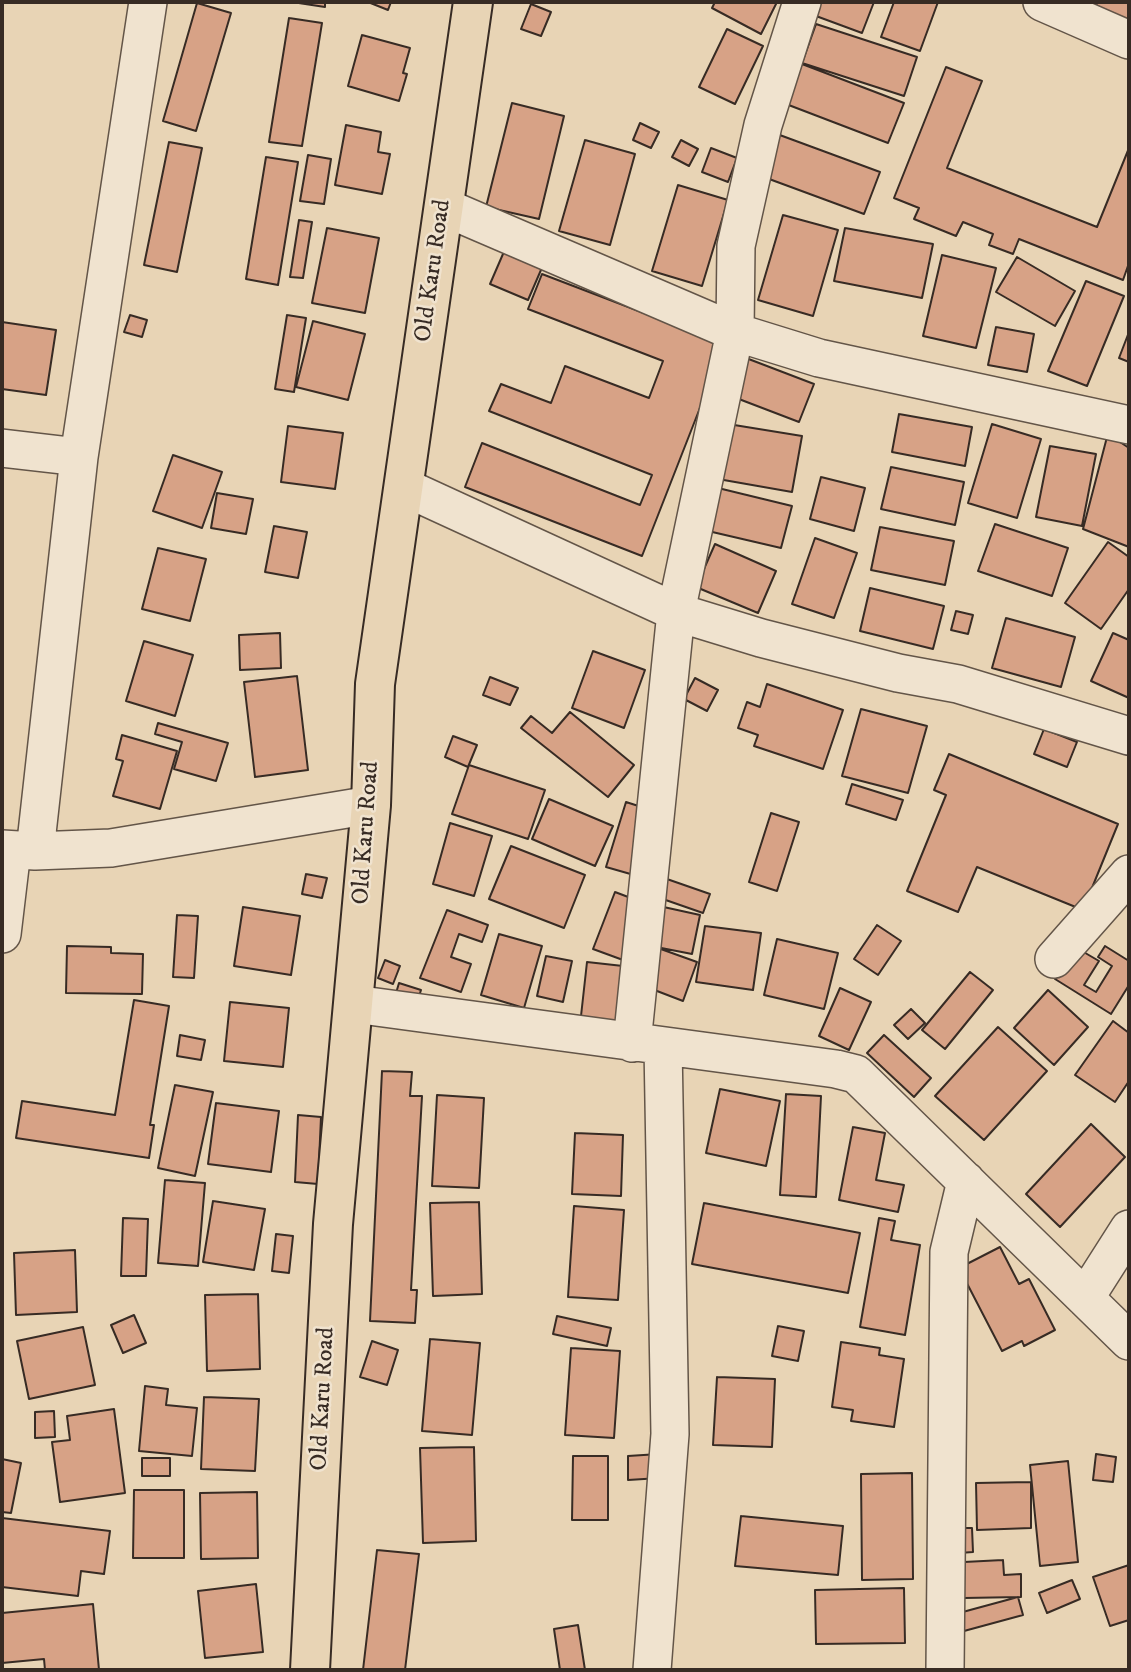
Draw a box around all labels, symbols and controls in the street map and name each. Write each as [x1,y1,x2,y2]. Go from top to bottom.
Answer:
street label: Old Karu Road [410,198,458,344]
street label: Old Karu Road [348,760,386,906]
street label: Old Karu Road [306,1327,342,1471]

